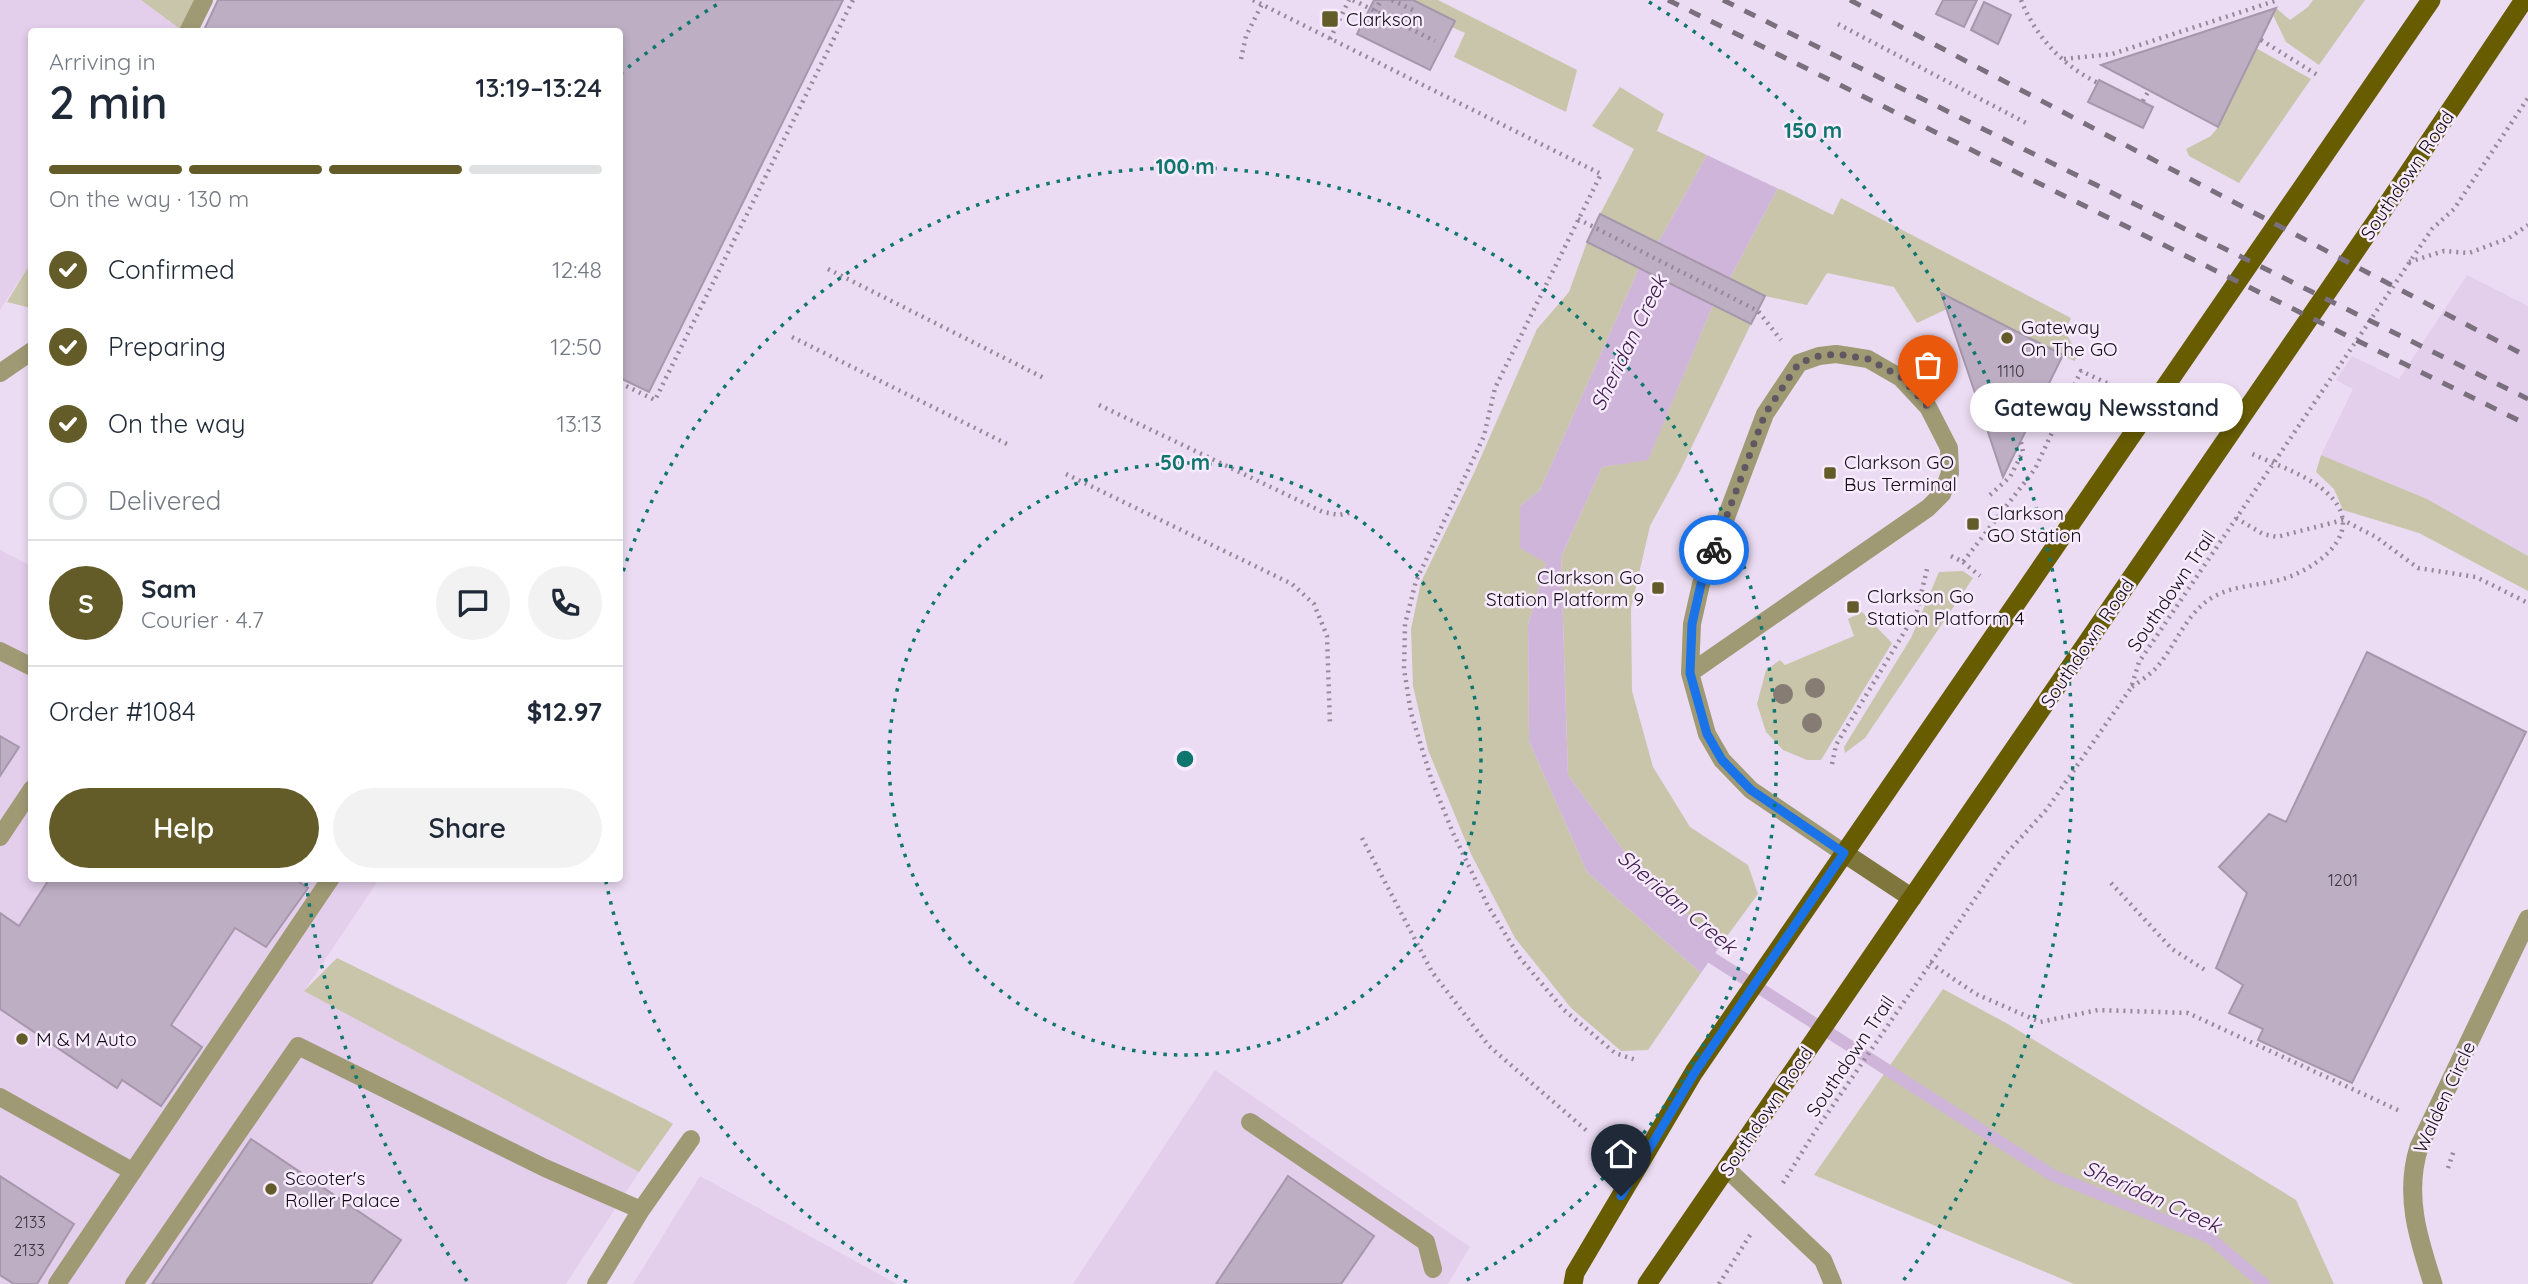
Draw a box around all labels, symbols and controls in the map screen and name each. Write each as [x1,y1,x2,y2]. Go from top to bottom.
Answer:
place label: Clarkson [1346,7,1423,31]
marker: Clarkson [1320,9,1340,29]
text: Arriving in [49,47,156,76]
text: 13:19–13:24 [475,71,602,104]
text: 2 min [49,73,168,131]
street label: Southdown Road [2355,106,2459,244]
text: 150 m [1784,117,1842,143]
text: 100 m [1155,153,1215,179]
text: On the way · 130 m [49,184,249,213]
icon: check [49,251,87,289]
text: Confirmed [108,253,235,286]
text: 12:48 [552,255,602,284]
water label: Sheridan Creek [1584,269,1673,415]
place label: Gateway On The GO [2021,315,2118,361]
icon: check [49,328,87,366]
text: Preparing [108,330,226,363]
marker: Gateway On The GO [1999,330,2015,346]
text: 12:50 [550,332,602,361]
pin [1898,335,1958,407]
icon: bag [1909,346,1947,384]
house number: 1110 [1997,361,2025,381]
callout: Gateway Newsstand [1970,382,2243,432]
text: Gateway Newsstand [1994,393,2219,422]
icon: check [49,405,87,443]
text: On the way [108,407,246,440]
text: 13:13 [557,409,602,438]
text: 50 m [1160,449,1210,475]
place label: Clarkson GO Bus Terminal [1844,450,1957,496]
marker: Clarkson GO Bus Terminal [1822,465,1838,481]
text: Delivered [108,484,221,517]
place label: Clarkson GO Station [1987,501,2082,547]
courier [1679,515,1749,585]
marker: Clarkson GO Station [1965,516,1981,532]
street label: Southdown Trail [2122,526,2220,656]
icon: bike [1695,531,1733,569]
place label: Clarkson Go Station Platform 9 [1486,565,1644,611]
button: chat [436,566,510,640]
button: phone [528,566,602,640]
text: Sam [141,572,197,605]
street label: Southdown Road [2035,574,2139,712]
marker: Clarkson Go Station Platform 9 [1650,580,1666,596]
place label: Clarkson Go Station Platform 4 [1867,584,2024,630]
text: S [78,587,94,620]
marker: Clarkson Go Station Platform 4 [1845,599,1861,615]
text: Courier · 4.7 [141,605,264,634]
text: Order #1084 [49,695,196,728]
text: $12.97 [527,695,602,728]
centre of rings [1173,747,1197,771]
button: Help [49,788,319,868]
button: Share [333,788,602,868]
water label: Sheridan Creek [1613,844,1744,960]
house number: 1201 [2328,870,2358,890]
street label: Southdown Trail [1801,991,1899,1121]
place label: M & M Auto [36,1027,137,1051]
marker: M & M Auto [14,1031,30,1047]
street label: Walden Circle [2408,1037,2480,1157]
street label: Southdown Road [1714,1042,1818,1180]
pin [1591,1124,1651,1196]
icon: home [1602,1135,1640,1173]
water label: Sheridan Creek [2080,1154,2227,1239]
place label: Scooter's Roller Palace [285,1166,400,1212]
marker: Scooter's Roller Palace [263,1181,279,1197]
house number: 2133 [14,1212,46,1232]
house number: 2133 [13,1240,45,1260]

